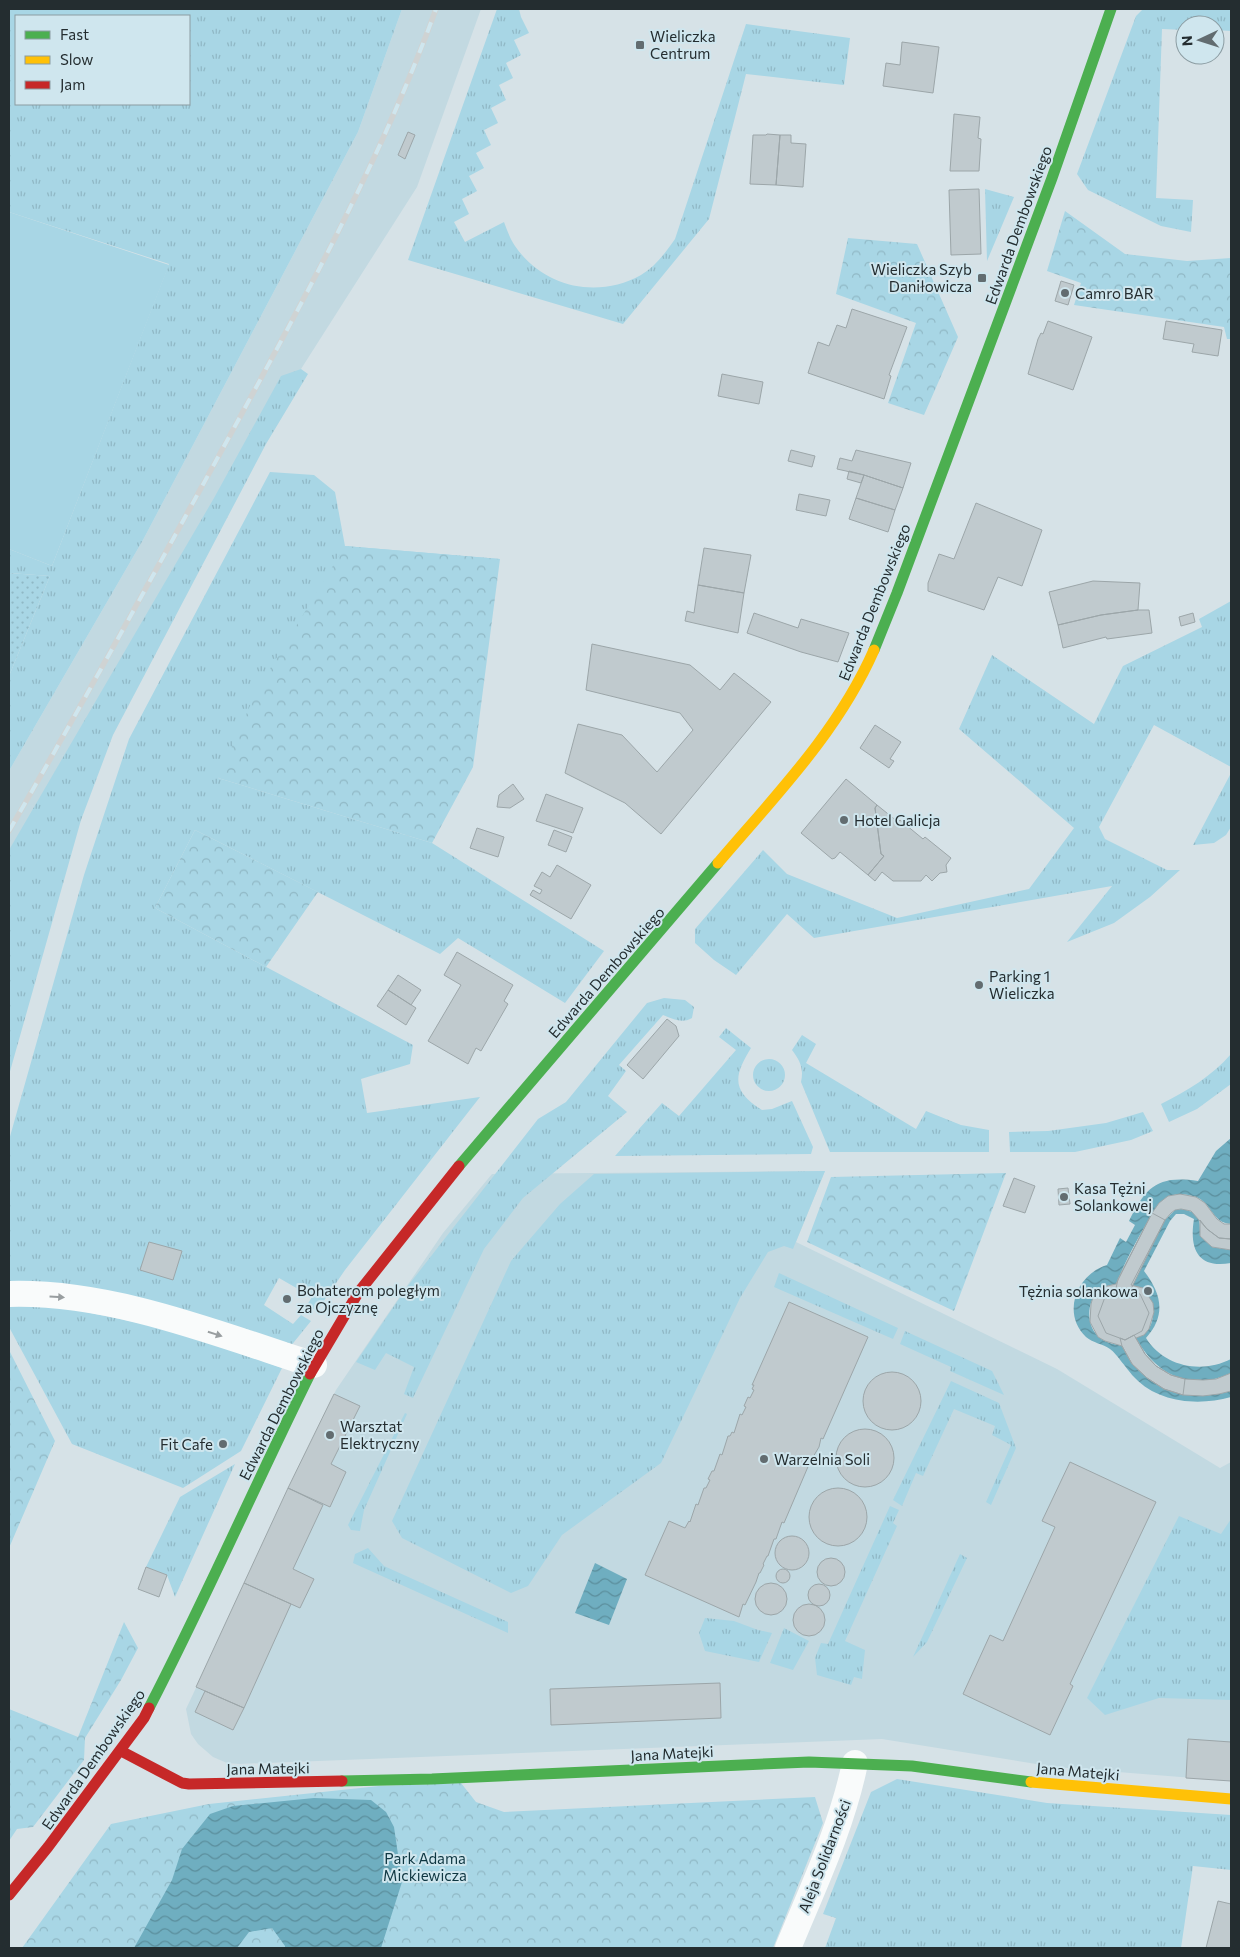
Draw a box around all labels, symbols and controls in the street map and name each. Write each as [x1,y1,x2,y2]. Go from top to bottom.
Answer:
legend [15,15,190,105]
north arrow [1175,15,1225,65]
text: Fast [60,25,89,43]
place label: Wieliczka Centrum [650,27,716,62]
text: N [1178,35,1195,47]
marker: Wieliczka Centrum [634,39,646,51]
text: Slow [60,50,93,68]
text: Jam [60,75,85,93]
street label: Edwarda Dembowskiego [981,143,1055,307]
place label: Wieliczka Szyb Daniłowicza [871,260,972,295]
marker: Wieliczka Szyb Daniłowicza [976,272,988,284]
place label: Camro BAR [1075,284,1154,302]
marker: Camro BAR [1059,287,1071,299]
street label: Edwarda Dembowskiego [834,521,914,683]
place label: Hotel Galicja [854,811,940,829]
marker: Hotel Galicja [838,814,850,826]
street label: Edwarda Dembowskiego [544,903,668,1041]
place label: Parking 1 Wieliczka [989,967,1055,1002]
marker: Parking 1 Wieliczka [973,979,985,991]
place label: Kasa Tężni Solankowej [1074,1179,1152,1214]
marker: Kasa Tężni Solankowej [1058,1191,1070,1203]
place label: Bohaterom poległym za Ojczyznę [297,1281,440,1316]
place label: Tężnia solankowa [1019,1282,1138,1300]
marker: Tężnia solankowa [1142,1285,1154,1297]
one-way arrow [50,1293,66,1301]
marker: Bohaterom poległym za Ojczyznę [281,1293,293,1305]
street label: Edwarda Dembowskiego [235,1325,327,1483]
one-way arrow [208,1330,223,1338]
place label: Warsztat Elektryczny [340,1417,420,1452]
marker: Warsztat Elektryczny [324,1429,336,1441]
place label: Fit Cafe [160,1435,213,1453]
marker: Fit Cafe [217,1438,229,1450]
place label: Warzelnia Soli [774,1450,870,1468]
marker: Warzelnia Soli [758,1453,770,1465]
street label: Edwarda Dembowskiego [38,1685,148,1833]
street label: Jana Matejki [630,1742,714,1764]
street label: Jana Matejki [226,1758,310,1778]
street label: Jana Matejki [1036,1758,1120,1784]
street label: Aleja Solidarności [794,1797,854,1915]
park label: Park Adama Mickiewicza [383,1849,467,1884]

